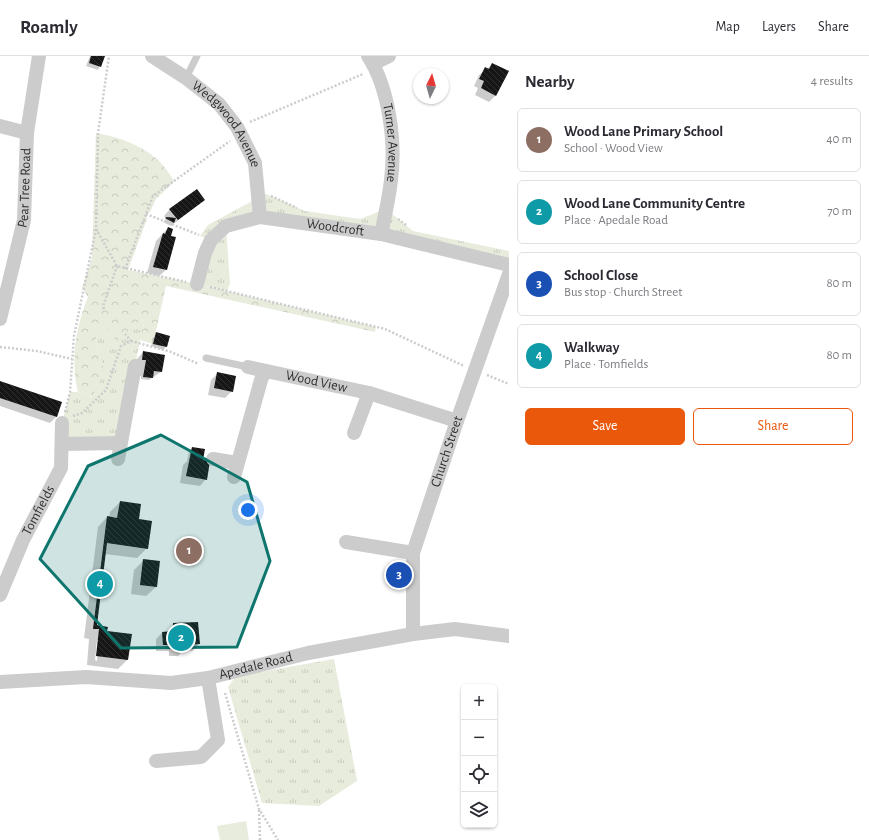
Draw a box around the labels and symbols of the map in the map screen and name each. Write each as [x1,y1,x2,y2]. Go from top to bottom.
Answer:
north arrow [413,68,449,104]
street label: Wedgwood Avenue [189,78,262,168]
street label: Turner Avenue [380,102,400,183]
street label: Pear Tree Road [15,148,33,229]
street label: Woodcroft [305,217,366,239]
street label: Wood View [284,368,349,395]
street label: Church Street [428,414,465,489]
street label: Tomfields [20,483,57,538]
your location [238,500,258,520]
pin: 1 [176,536,202,566]
pin: 3 [386,560,412,590]
pin: 4 [87,569,113,599]
pin: 2 [168,623,194,653]
street label: Apedale Road [218,650,294,682]

